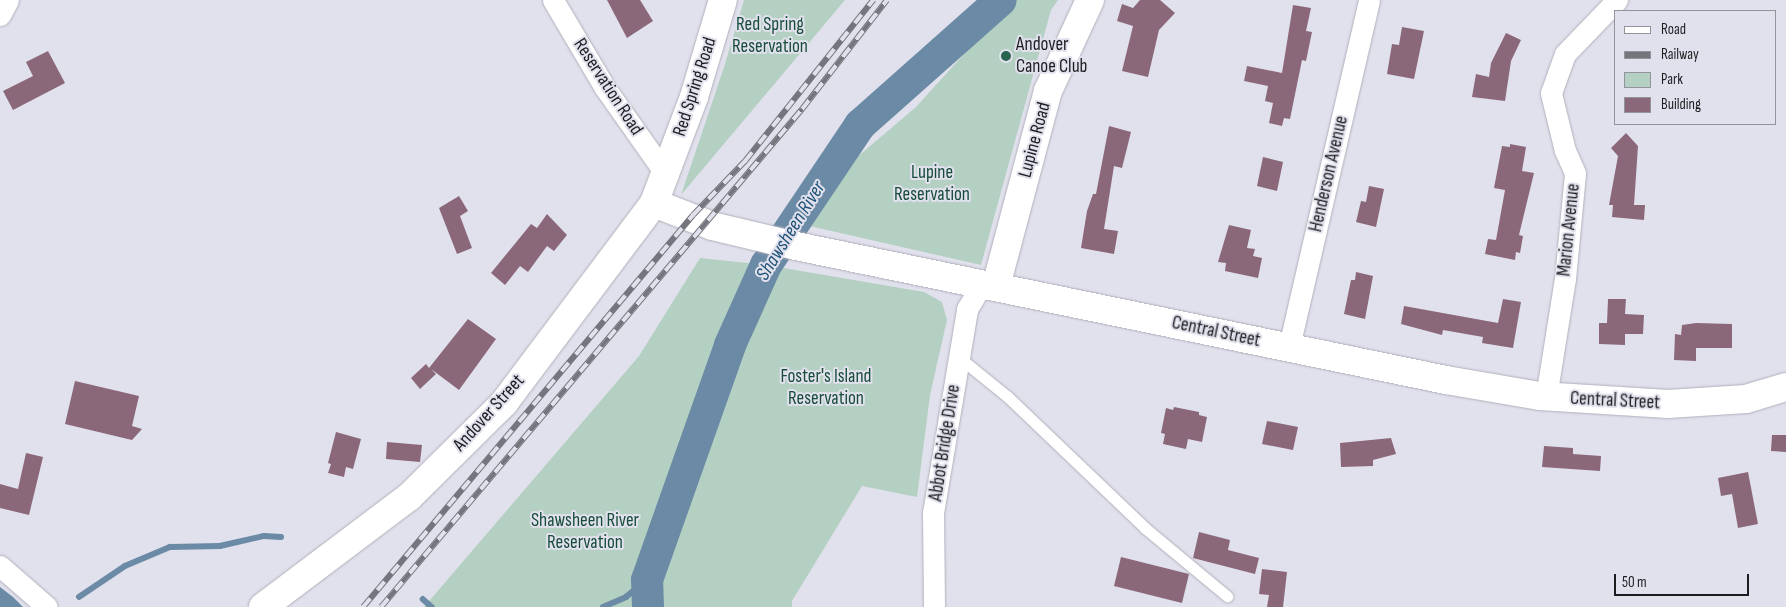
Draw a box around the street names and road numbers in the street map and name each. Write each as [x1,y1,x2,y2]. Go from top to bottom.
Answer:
street label: Reservation Road [568,34,648,140]
street label: Red Spring Road [668,35,722,139]
street label: Lupine Road [1014,100,1056,180]
street label: Henderson Avenue [1305,114,1353,234]
street label: Marion Avenue [1553,183,1585,277]
street label: Central Street [1170,312,1262,352]
street label: Andover Street [449,370,529,456]
street label: Abbot Bridge Drive [925,383,965,503]
street label: Central Street [1570,387,1660,415]

